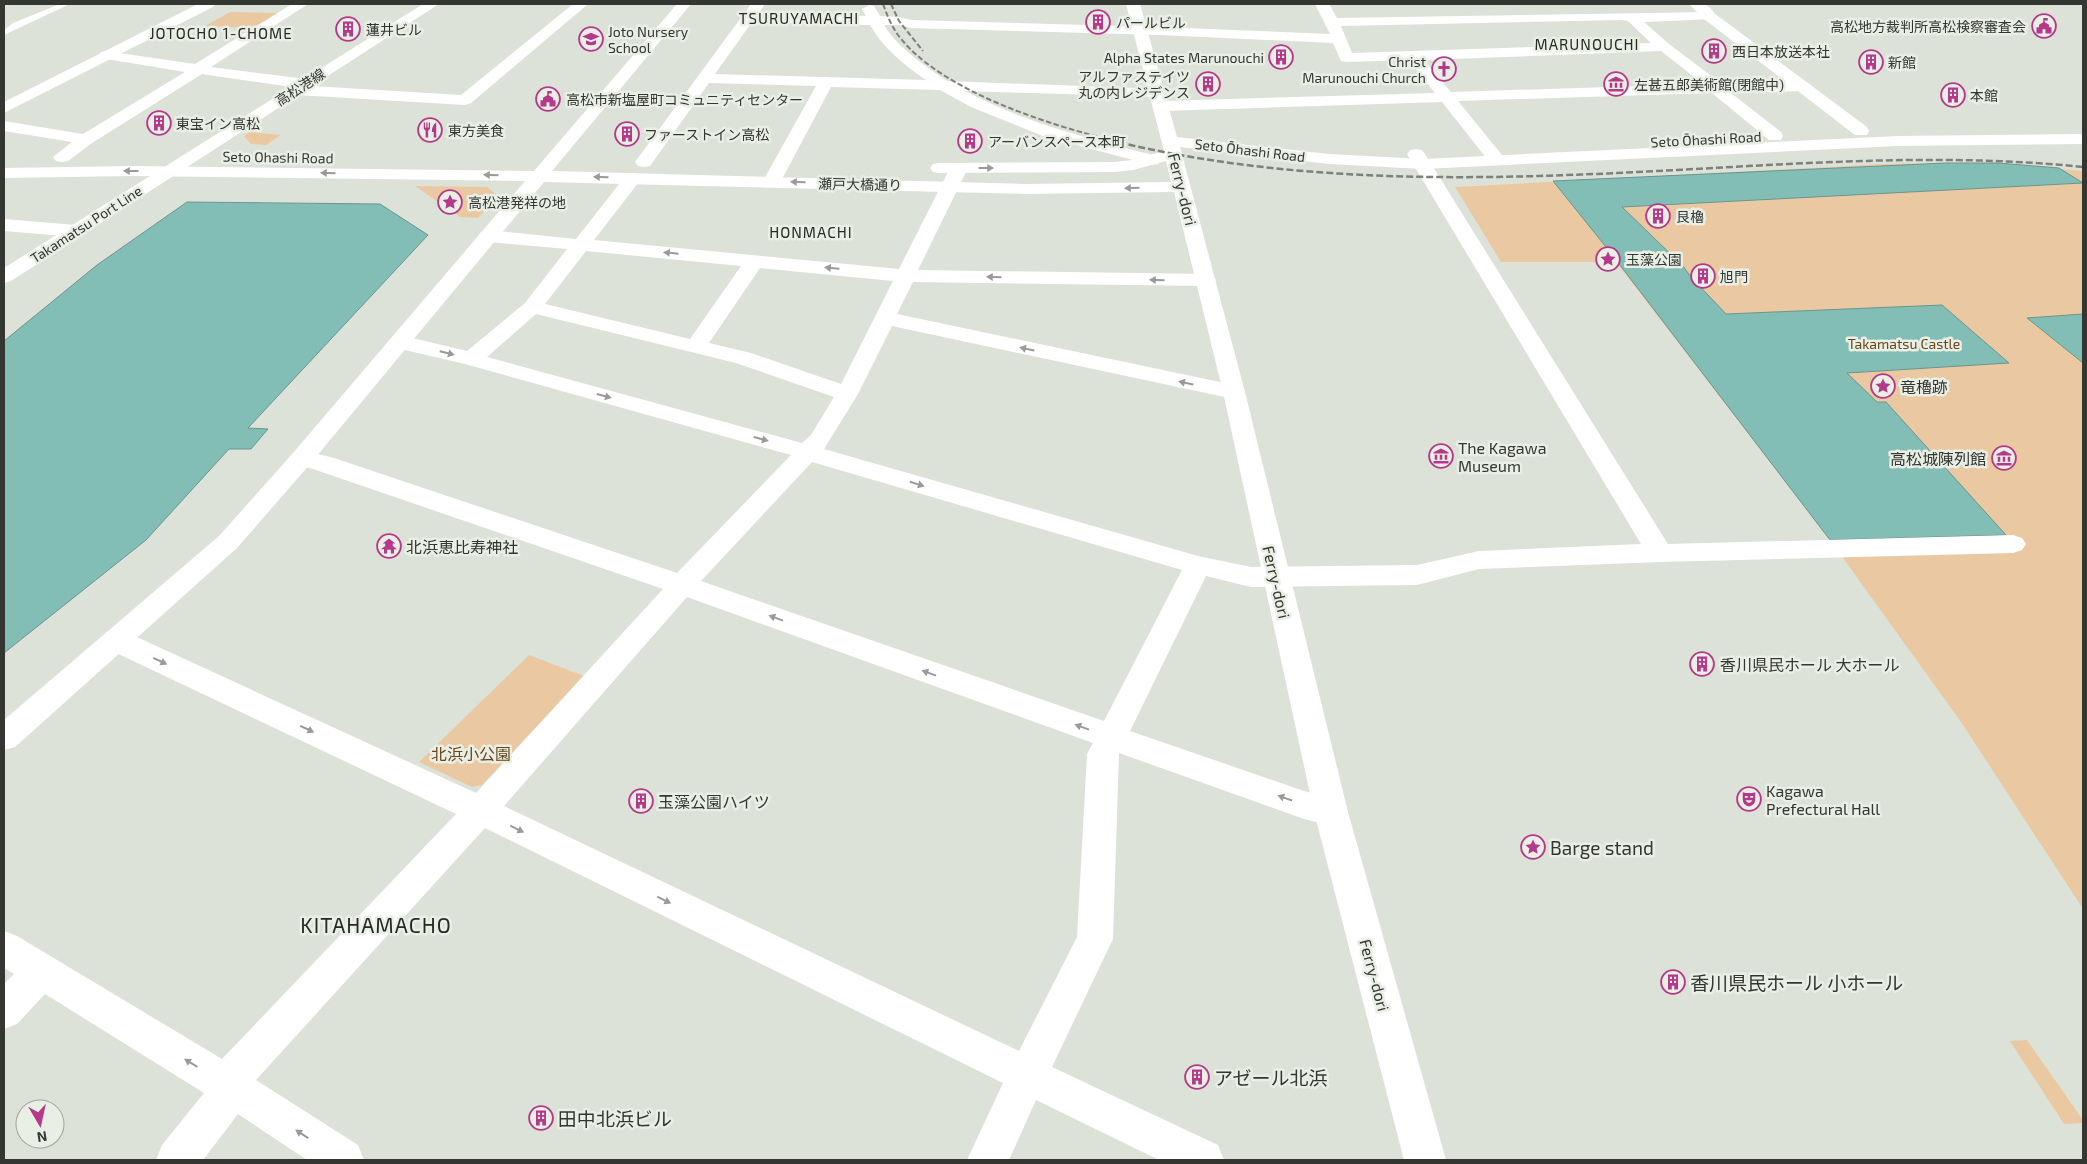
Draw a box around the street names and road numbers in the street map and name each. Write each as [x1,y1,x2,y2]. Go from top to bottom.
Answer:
street label: 高松港線 [272,65,328,109]
street label: Seto Ōhashi Road [1650,128,1762,150]
street label: Seto Ōhashi Road [1194,135,1306,165]
street label: Seto Ohashi Road [222,148,334,166]
street label: Ferry-dori [1165,151,1201,227]
street label: 瀬戸大橋通り [818,175,902,193]
street label: Takamatsu Port Line [27,182,145,266]
street label: Ferry-dori [1259,544,1295,620]
street label: Ferry-dori [1356,937,1394,1013]

